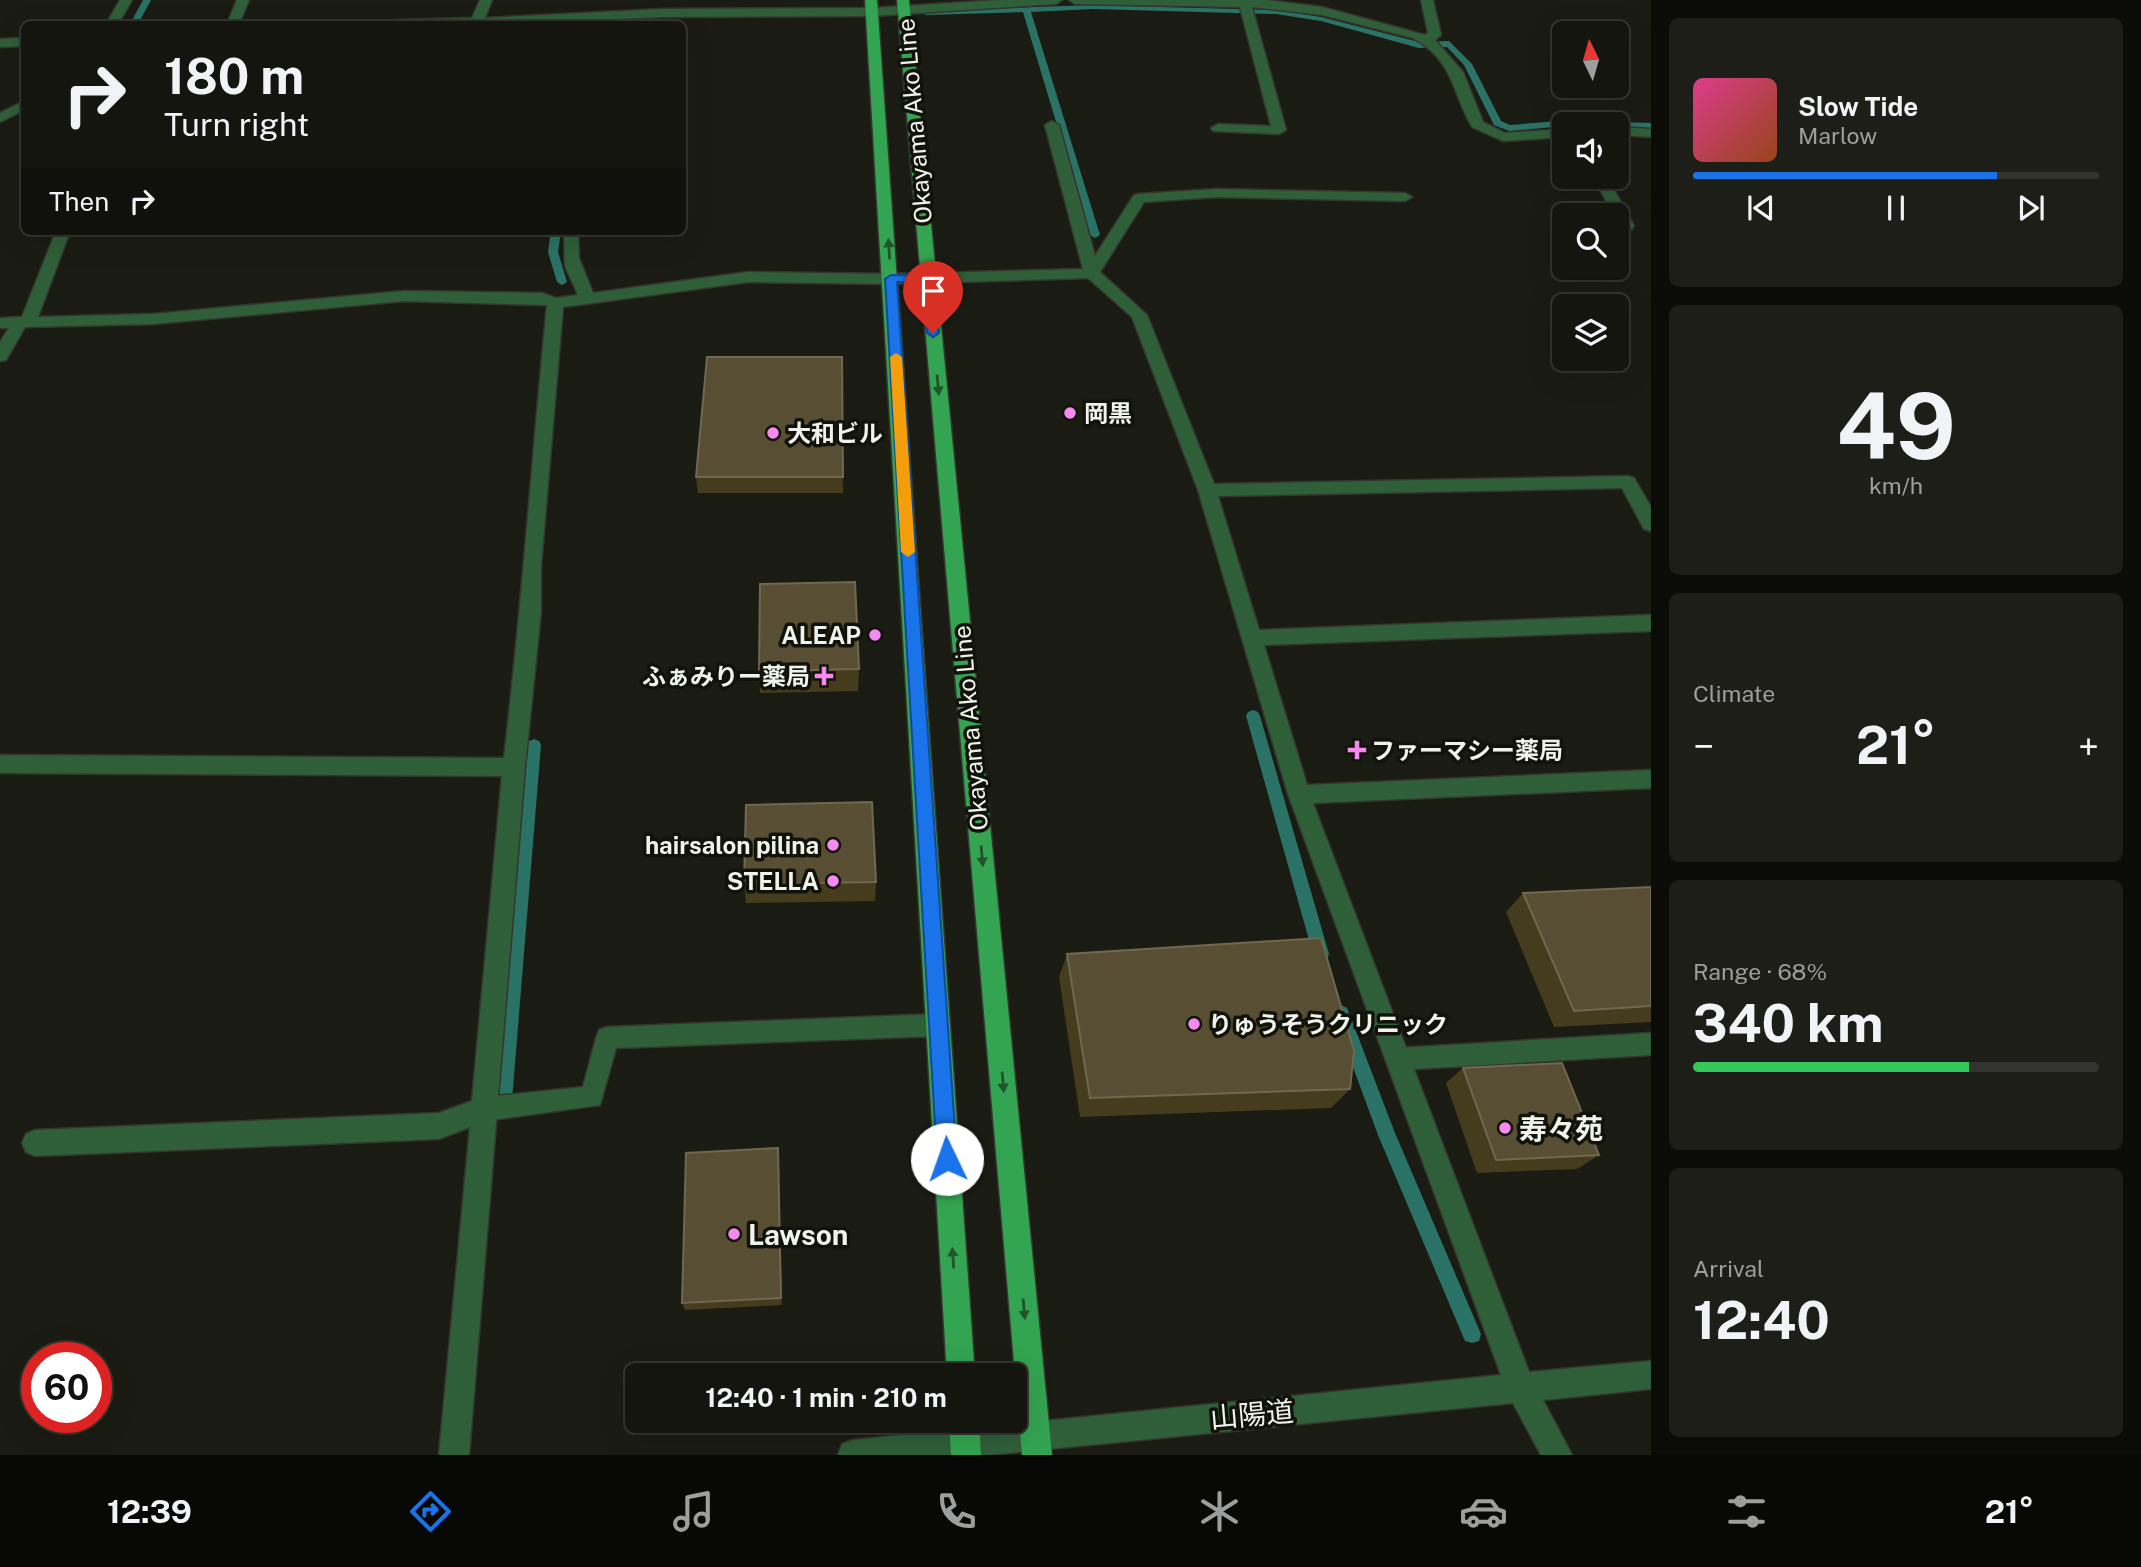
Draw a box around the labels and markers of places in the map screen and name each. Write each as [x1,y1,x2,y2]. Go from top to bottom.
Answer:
pin [903,261,963,333]
place label: 岡黒 [1084,399,1132,427]
marker: 岡黒 [1062,405,1078,421]
place label: 大和ビル [787,419,883,447]
marker: 大和ビル [765,425,781,441]
place label: ALEAP [781,621,861,649]
marker: ALEAP [867,627,883,643]
place label: ふぁみりー薬局 [642,662,810,690]
marker: ふぁみりー薬局 [816,668,832,684]
place label: ファーマシー薬局 [1371,736,1563,764]
marker: ファーマシー薬局 [1349,742,1365,758]
place label: hairsalon pilina [645,831,819,859]
marker: hairsalon pilina [825,837,841,853]
place label: STELLA [727,867,819,895]
marker: STELLA [825,873,841,889]
place label: りゅうそうクリニック [1208,1010,1448,1038]
marker: りゅうそうクリニック [1186,1016,1202,1032]
place label: 寿々苑 [1519,1112,1603,1145]
marker: 寿々苑 [1497,1120,1513,1136]
place label: Lawson [748,1218,848,1251]
marker: Lawson [726,1226,742,1242]

